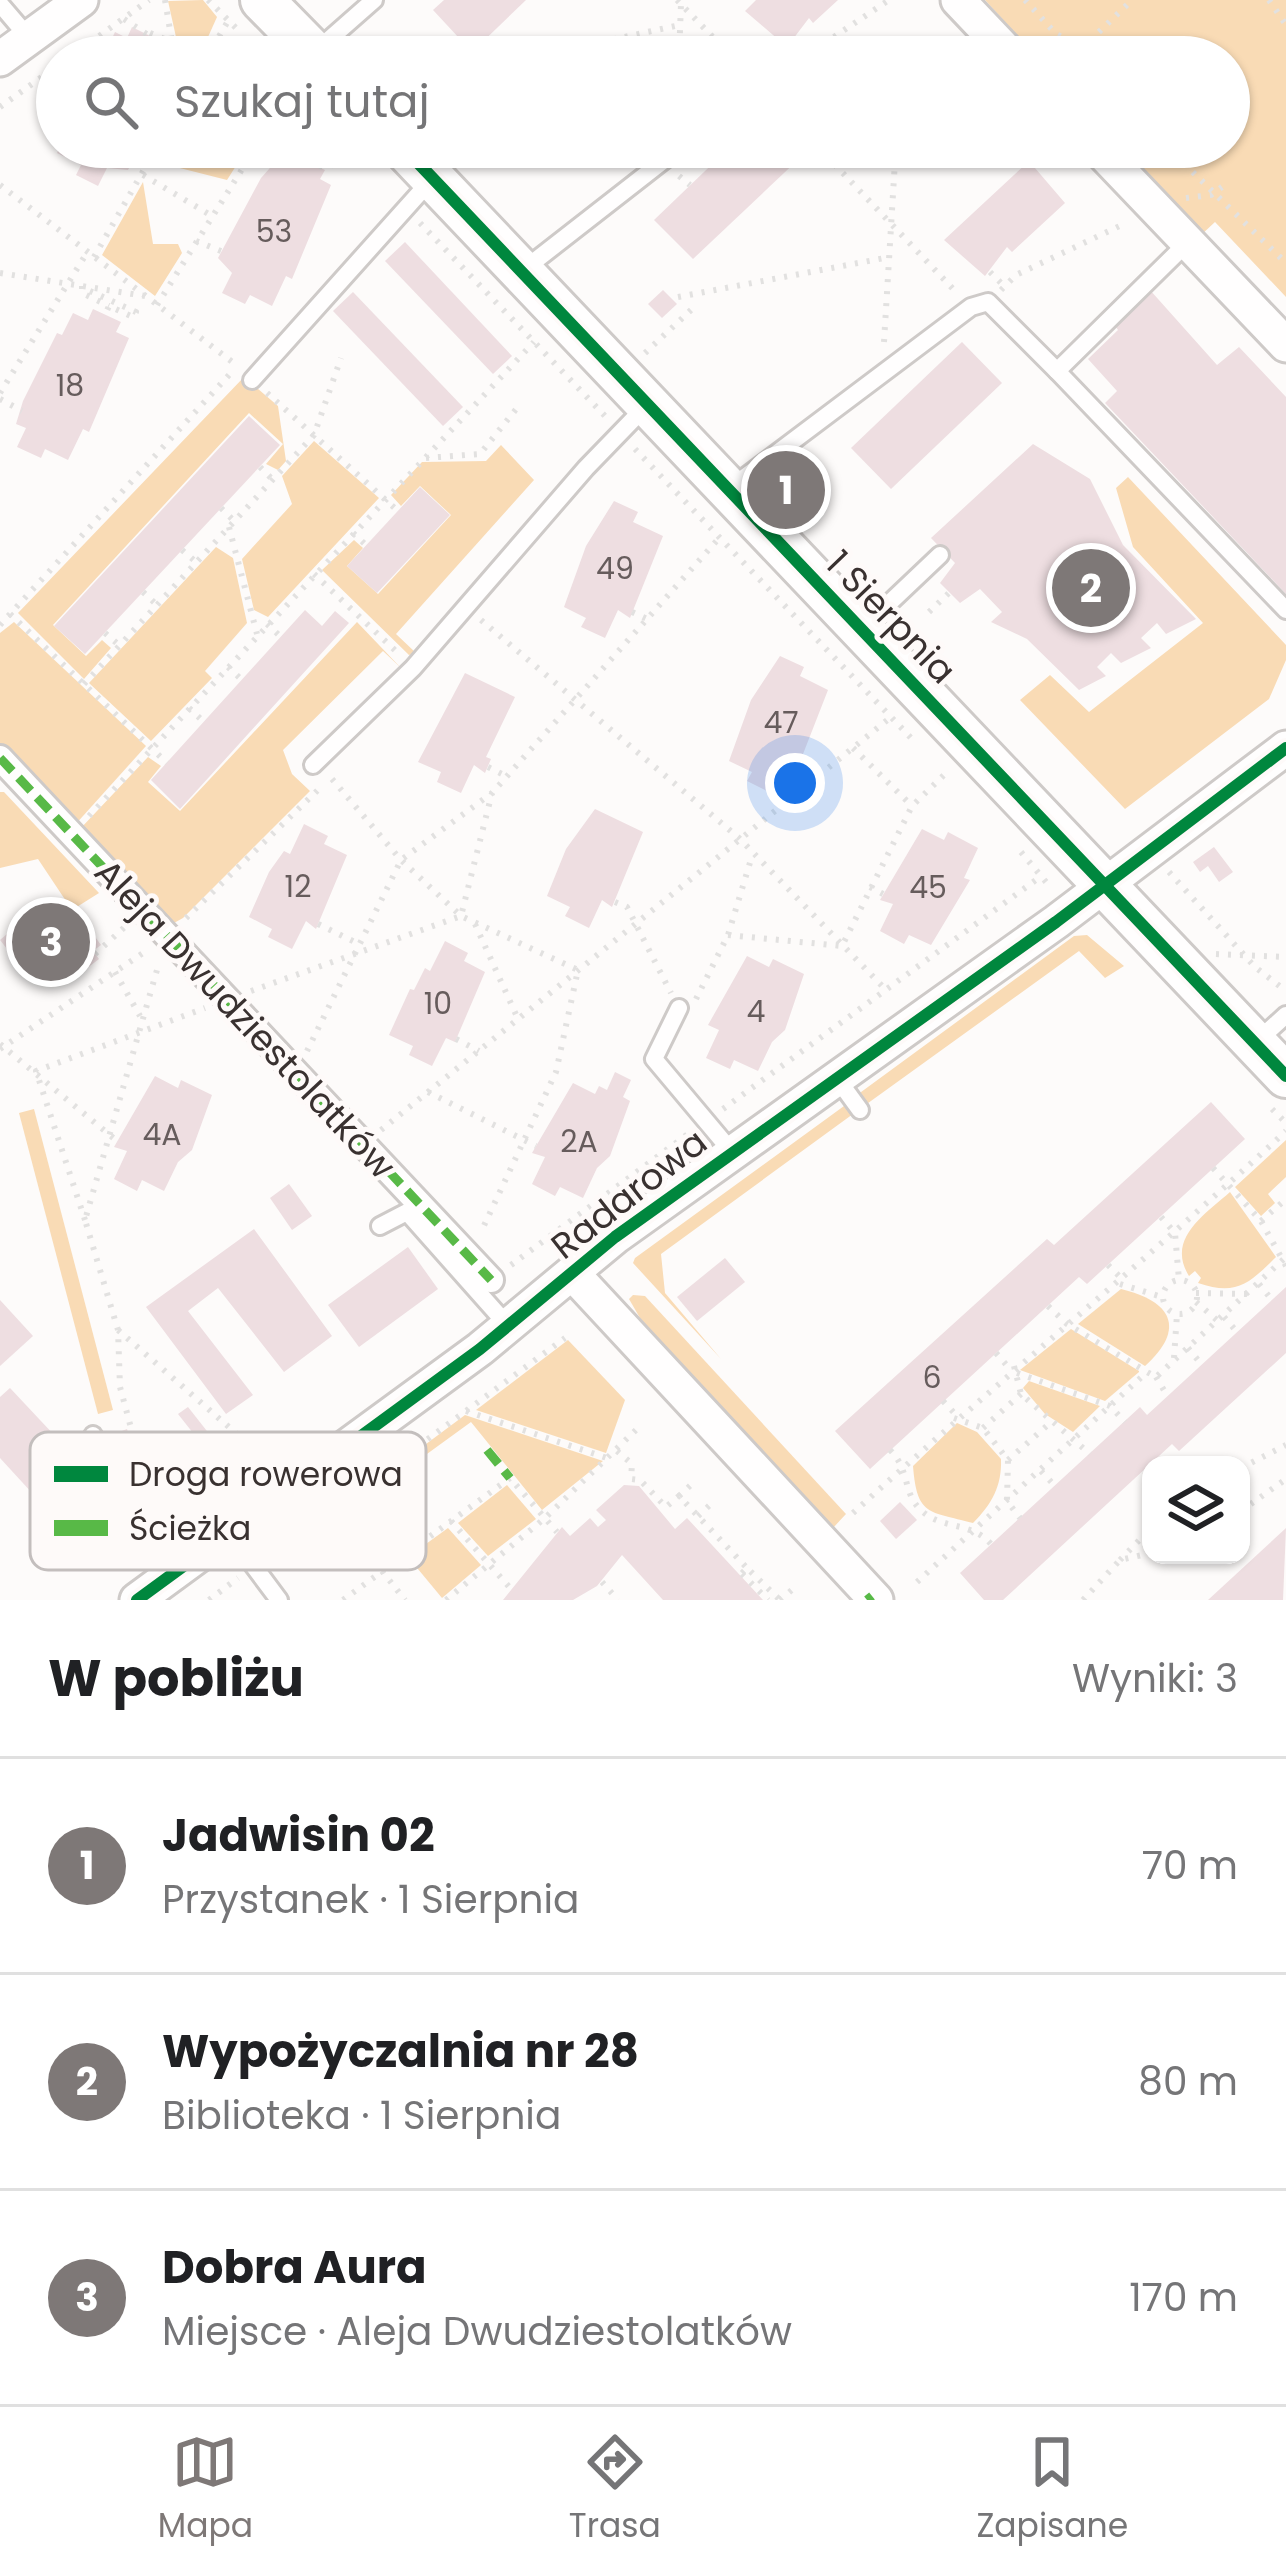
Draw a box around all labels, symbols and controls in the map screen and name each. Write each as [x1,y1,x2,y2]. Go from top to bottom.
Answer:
search box [36,36,1250,168]
icon: search [78,69,144,135]
text: Szukaj tutaj [174,70,430,133]
house number: 53 [256,210,292,253]
house number: 18 [56,364,84,407]
pin: 1 [747,445,825,535]
street label: 1 Sierpnia [815,539,967,695]
pin: 2 [1052,543,1130,633]
house number: 49 [596,547,634,590]
house number: 47 [763,701,799,744]
your location [765,753,825,813]
street label: Aleja Dwudziestolatków [83,848,407,1191]
house number: 12 [285,865,311,908]
house number: 45 [909,866,947,909]
pin: 3 [12,897,90,987]
house number: 10 [424,982,452,1025]
house number: 4 [747,990,765,1033]
house number: 4A [142,1113,182,1156]
street label: Radarowa [540,1117,718,1271]
house number: 2A [560,1120,598,1163]
house number: 6 [922,1356,942,1399]
legend [30,1432,426,1570]
text: Droga rowerowa [129,1451,403,1498]
map controls [1142,1456,1250,1564]
button: layers [1142,1456,1250,1564]
text: Ścieżka [129,1505,251,1552]
text: W pobliżu [48,1642,304,1714]
text: Wyniki: 3 [1072,1651,1238,1706]
text: Jadwisin 02 [162,1804,435,1867]
text: 1 [80,1838,94,1893]
text: 70 m [1142,1838,1238,1893]
text: Przystanek · 1 Sierpnia [162,1872,579,1927]
text: Wypożyczalnia nr 28 [162,2020,639,2083]
text: 2 [76,2054,98,2109]
text: 80 m [1138,2054,1238,2109]
text: Biblioteka · 1 Sierpnia [162,2088,561,2143]
text: Dobra Aura [162,2236,427,2299]
text: 3 [75,2270,99,2325]
text: 170 m [1129,2270,1238,2325]
text: Miejsce · Aleja Dwudziestolatków [162,2304,792,2359]
tab: Mapa [158,2429,253,2551]
tab: Trasa [569,2429,661,2551]
tab: Zapisane [976,2429,1128,2551]

